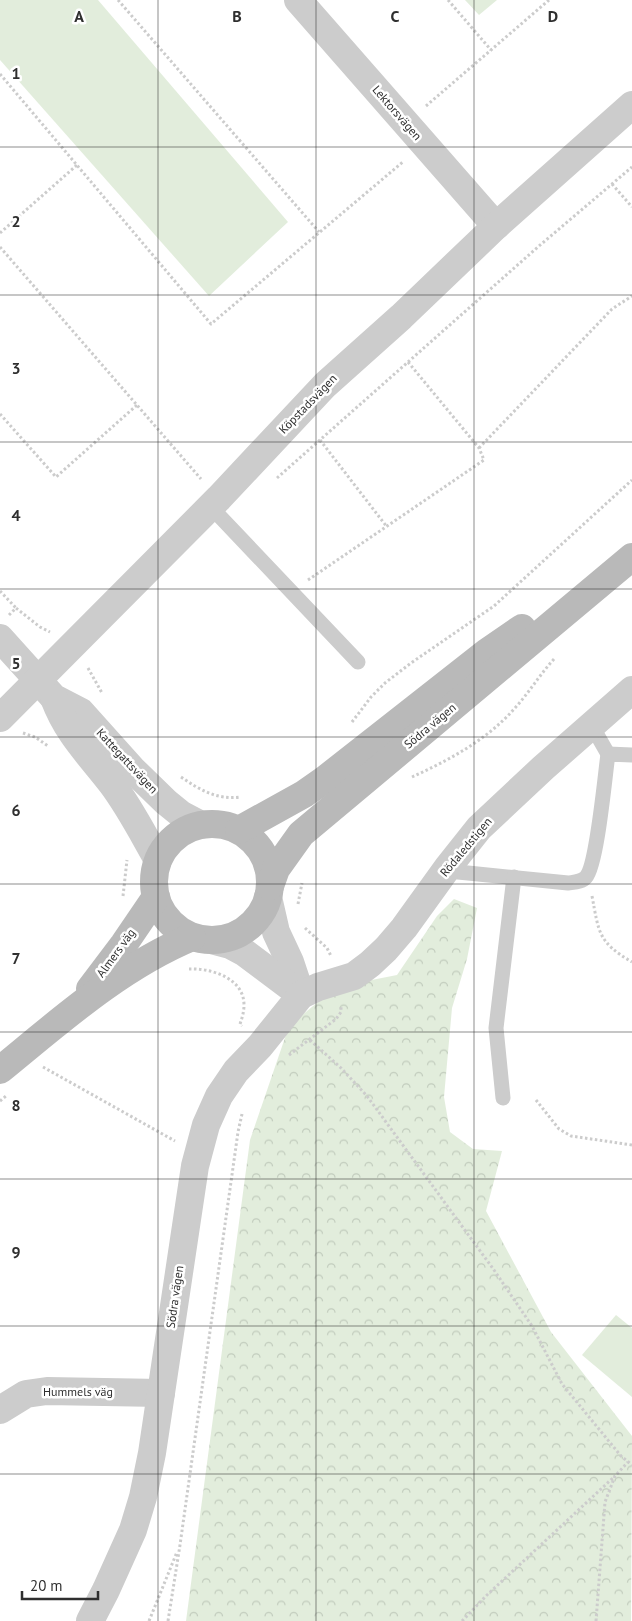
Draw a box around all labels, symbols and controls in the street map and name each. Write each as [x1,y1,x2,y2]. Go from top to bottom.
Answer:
text: A [74,6,84,26]
text: B [232,6,242,26]
text: C [391,6,400,26]
text: D [548,6,558,26]
text: 1 [11,63,21,83]
street label: Lektorsvägen [370,82,425,143]
text: 2 [11,211,21,231]
text: 3 [11,358,21,378]
street label: Köpstadsvägen [275,371,340,437]
text: 4 [11,505,21,525]
text: 5 [11,653,21,673]
street label: Södra vägen [401,700,459,752]
street label: Kattegattsvägen [93,725,161,796]
text: 6 [11,800,21,820]
street label: Rödaledstigen [436,814,495,879]
street label: Almers väg [93,925,138,980]
text: 7 [11,948,21,968]
text: 8 [11,1095,21,1115]
text: 9 [11,1242,21,1262]
street label: Södra vägen [163,1265,186,1329]
street label: Hummels väg [43,1384,113,1399]
scale bar [22,1568,99,1600]
text: 20 m [30,1576,63,1595]

